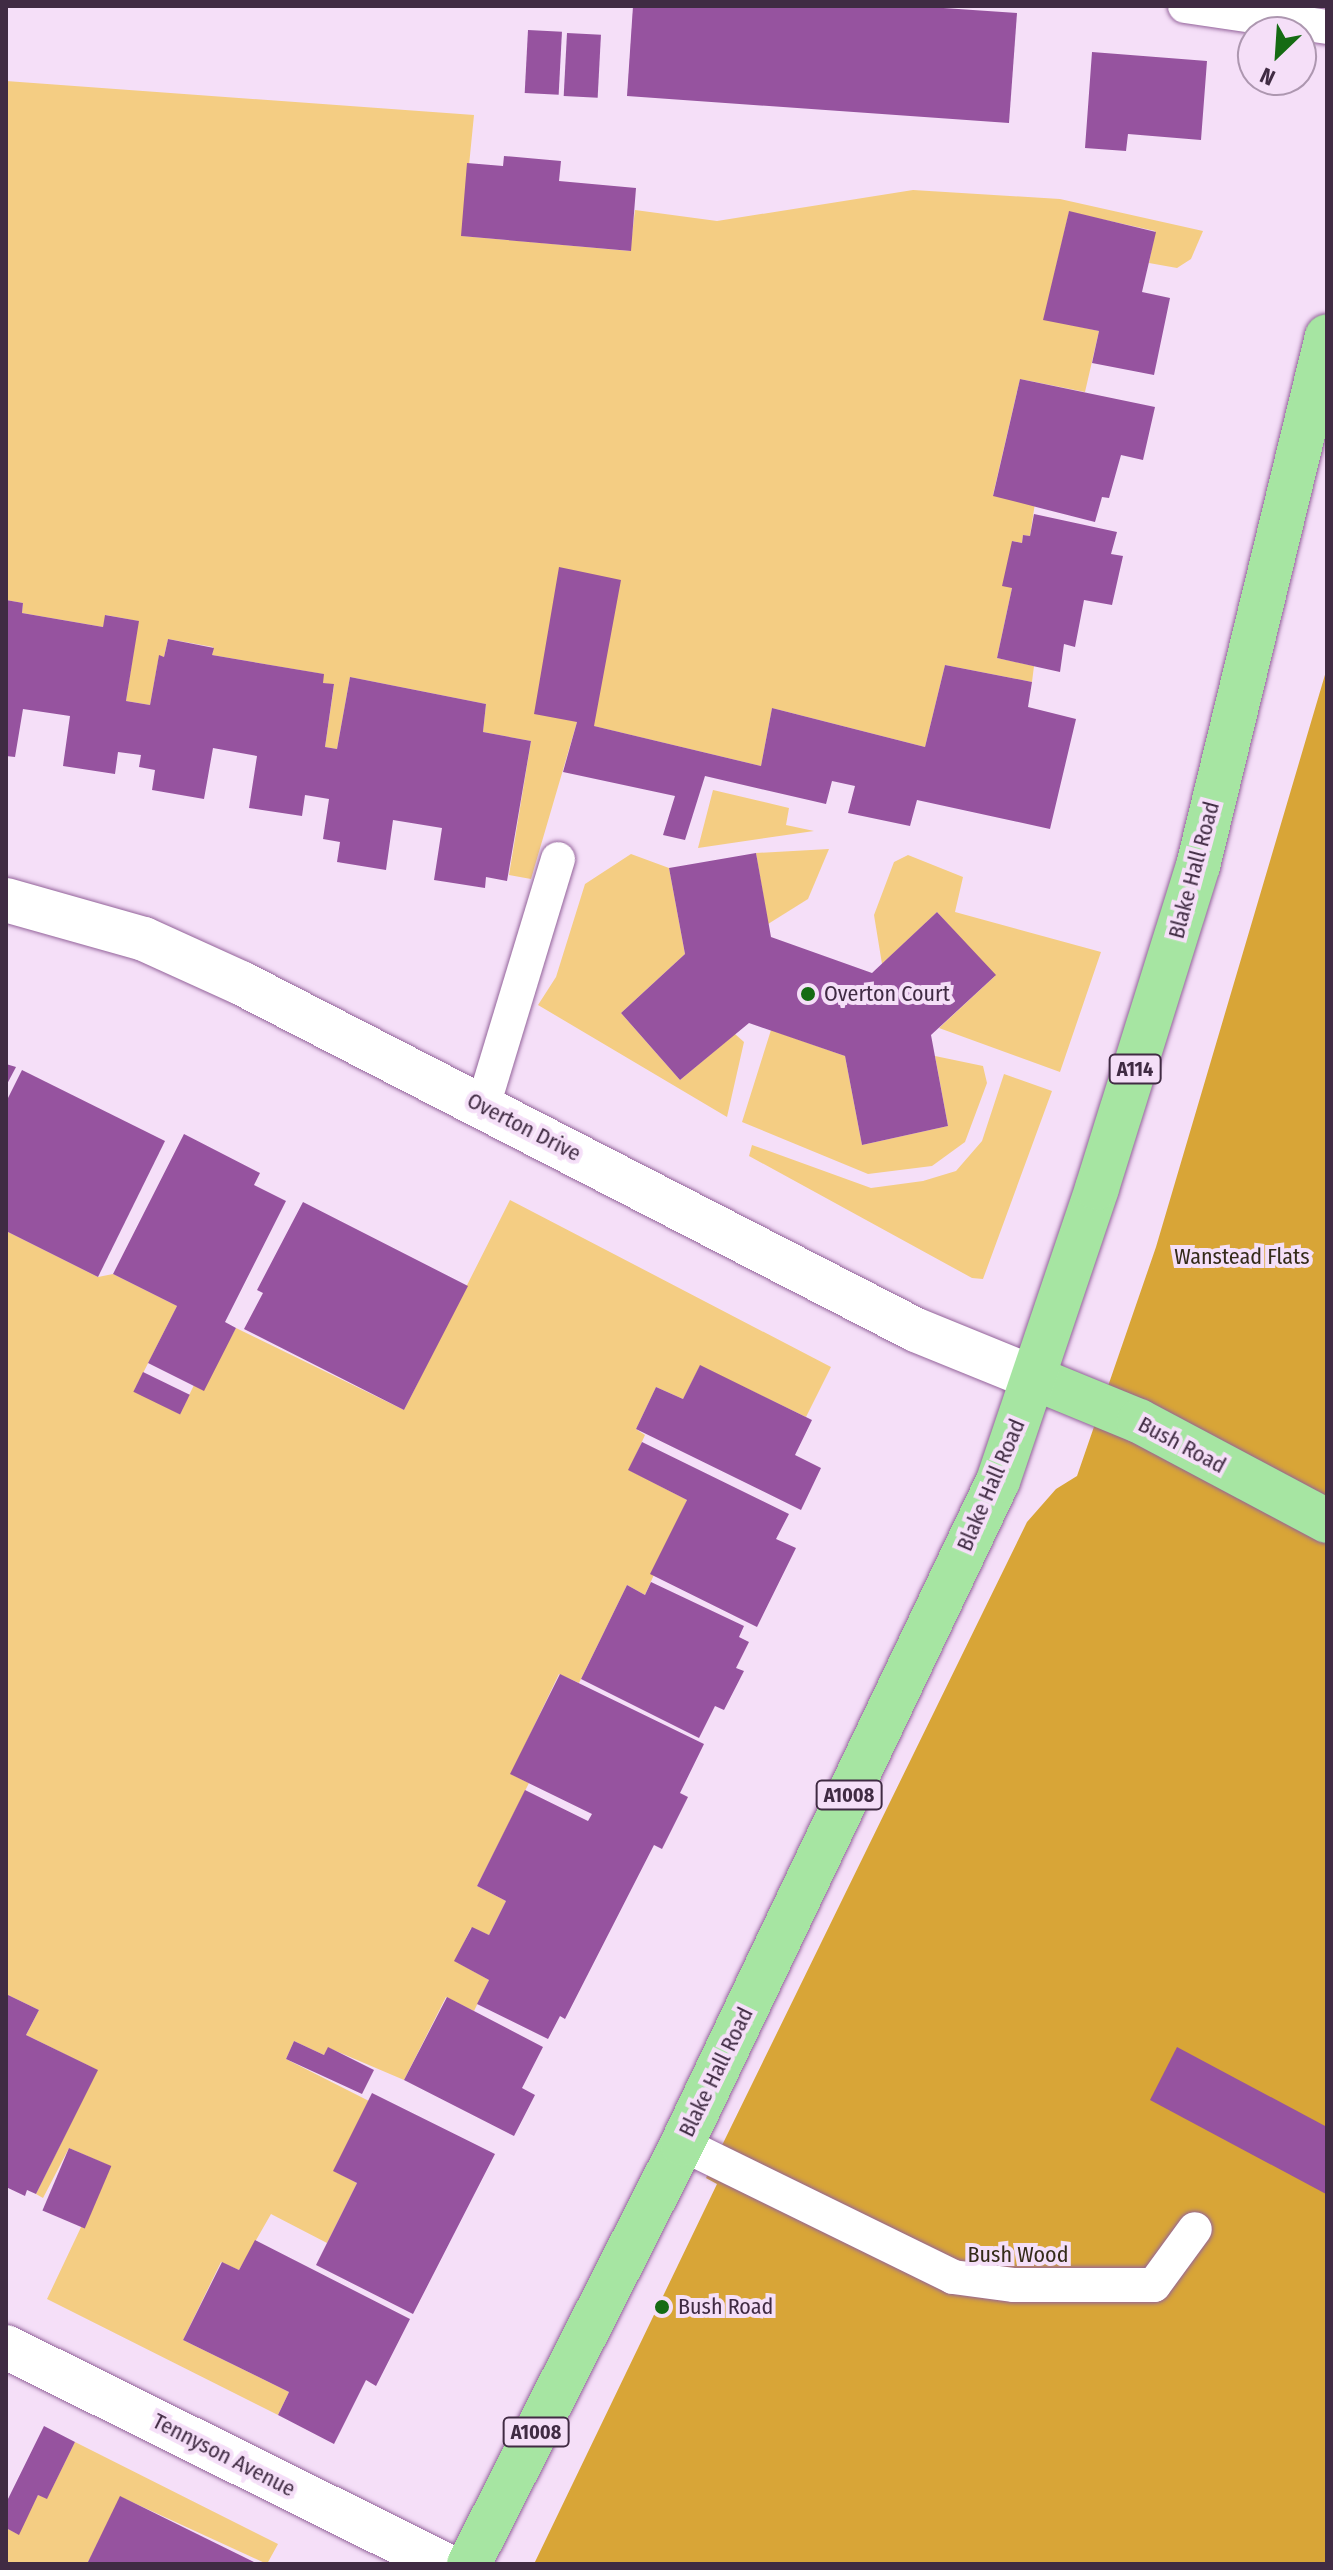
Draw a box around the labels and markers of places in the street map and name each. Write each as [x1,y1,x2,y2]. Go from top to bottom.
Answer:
place label: Overton Court [824,981,950,1007]
marker: Overton Court [799,985,817,1003]
place label: Bush Road [678,2294,773,2320]
marker: Bush Road [653,2298,671,2316]

